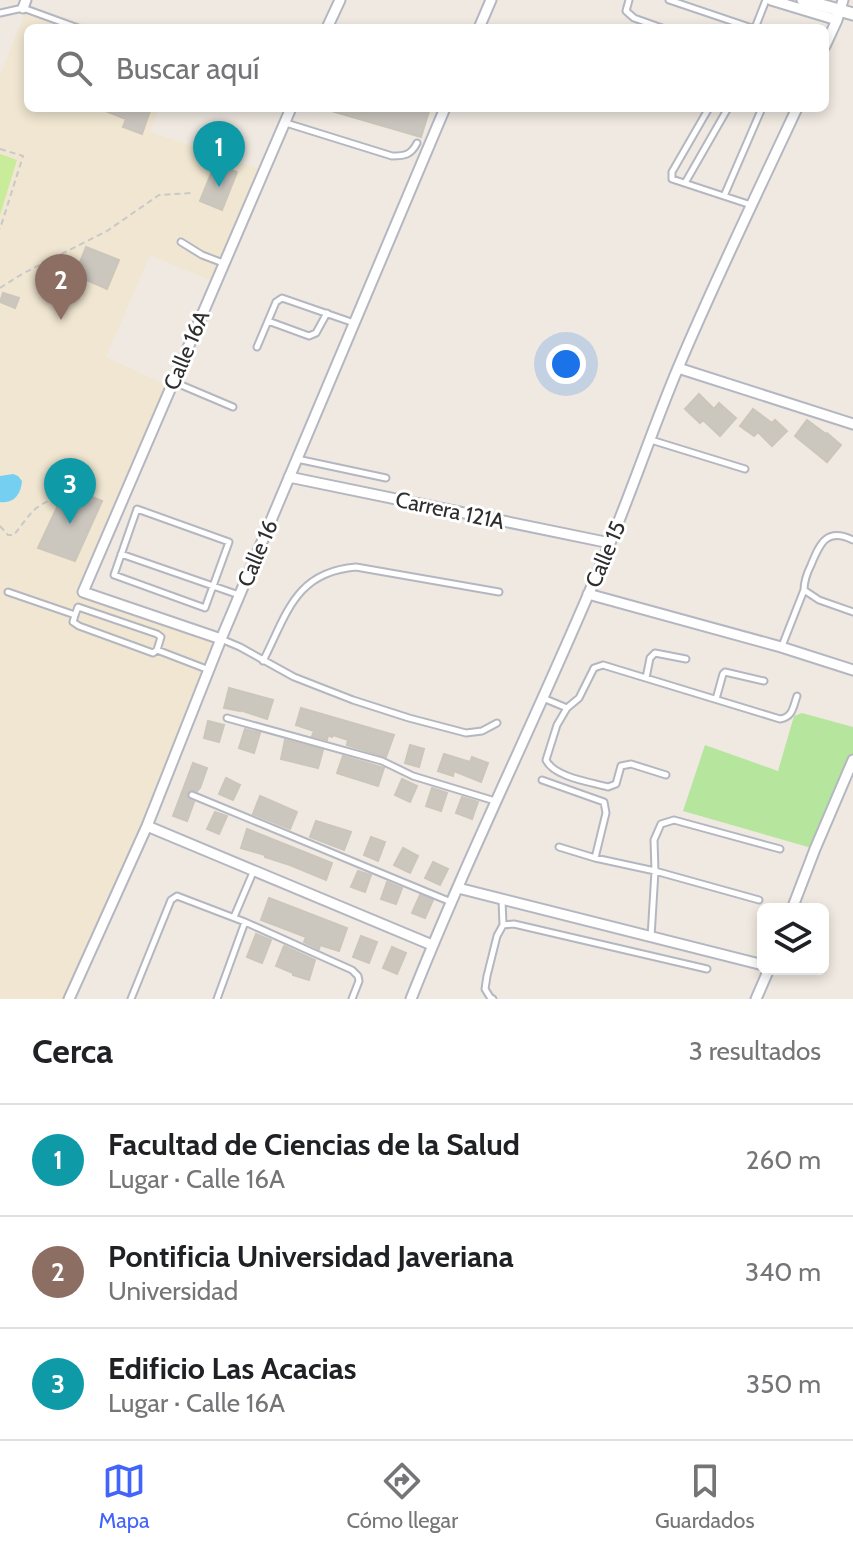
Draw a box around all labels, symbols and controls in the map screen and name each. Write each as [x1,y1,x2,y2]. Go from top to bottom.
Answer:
search box [24,24,829,112]
icon: search [52,46,96,90]
text: Buscar aquí [116,50,259,87]
pin: 1 [193,121,245,187]
pin: 2 [35,254,87,320]
street label: Calle 16A [158,306,215,394]
your location [546,344,586,384]
pin: 3 [44,458,96,524]
street label: Carrera 121A [393,486,507,535]
street label: Calle 16 [231,516,284,591]
street label: Calle 15 [579,517,632,592]
map controls [757,903,829,975]
button: layers [757,903,829,975]
text: Cerca [32,1030,113,1072]
text: 3 resultados [689,1035,821,1067]
text: Facultad de Ciencias de la Salud [108,1126,520,1163]
text: 1 [53,1144,63,1176]
text: 260 m [746,1144,821,1176]
text: Lugar · Calle 16A [108,1163,285,1195]
text: Pontificia Universidad Javeriana [108,1238,514,1275]
text: 2 [51,1256,65,1288]
text: 340 m [745,1256,821,1288]
text: Universidad [108,1275,238,1307]
text: Edificio Las Acacias [108,1350,356,1387]
text: 3 [51,1368,65,1400]
text: 350 m [746,1368,821,1400]
text: Lugar · Calle 16A [108,1387,285,1419]
tab: Mapa [98,1459,150,1534]
tab: Cómo llegar [346,1459,458,1534]
tab: Guardados [655,1459,755,1534]

